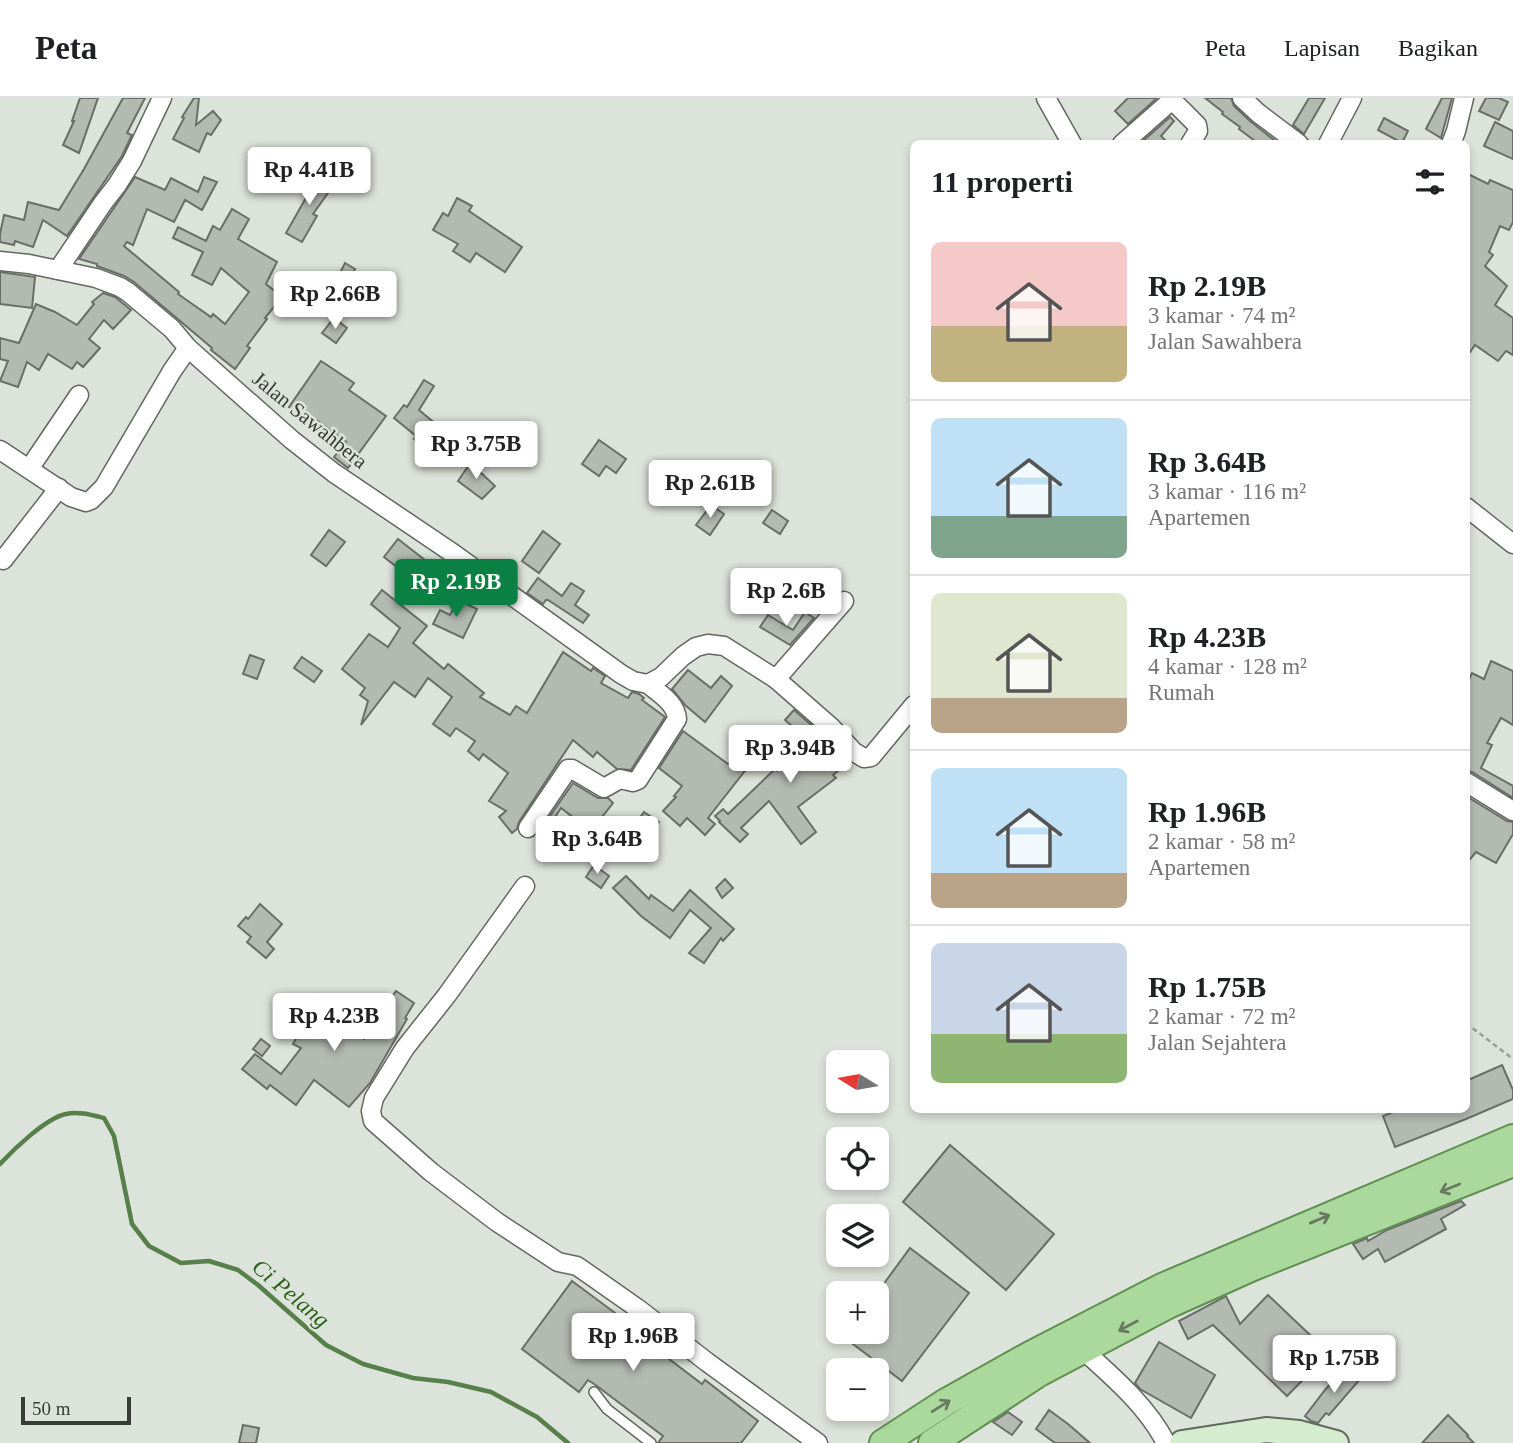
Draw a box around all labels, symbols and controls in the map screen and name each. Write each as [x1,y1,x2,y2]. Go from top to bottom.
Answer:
text: Peta [35,30,97,66]
text: Peta [1205,35,1246,61]
text: Lapisan [1284,35,1360,61]
text: Bagikan [1398,35,1478,61]
pin: Rp 4.41B [237,148,381,207]
text: Rp 4.41B [264,157,354,182]
icon: filters [1411,163,1449,201]
text: 11 properti [931,165,1073,198]
text: Rp 2.19B [1148,269,1266,302]
icon: home [987,270,1071,354]
pin: Rp 2.66B [263,272,407,331]
text: Rp 2.66B [290,281,380,306]
text: 3 kamar · 74 m² [1148,303,1295,328]
text: Jalan Sawahbera [1148,329,1302,354]
street label: Jalan Sawahbera [248,366,373,474]
pin: Rp 3.75B [404,422,548,481]
text: Rp 3.75B [431,431,521,456]
text: Rp 3.64B [1148,445,1266,478]
icon: home [987,446,1071,530]
pin: Rp 2.61B [638,460,782,520]
text: Rp 2.61B [665,470,755,495]
text: 3 kamar · 116 m² [1148,479,1306,504]
text: Apartemen [1148,505,1250,530]
pin: Rp 2.19B [384,560,528,619]
pin: Rp 2.6B [721,568,851,628]
text: Rp 2.19B [411,569,501,594]
text: Rp 2.6B [746,578,826,603]
text: Rp 4.23B [1148,620,1266,653]
icon: home [987,621,1071,705]
text: 4 kamar · 128 m² [1148,654,1307,679]
text: Rumah [1148,680,1214,705]
pin: Rp 3.94B [718,726,862,785]
text: Rp 3.94B [745,735,835,760]
text: Rp 1.96B [1148,795,1266,828]
icon: home [987,796,1071,880]
pin: Rp 3.64B [525,816,669,876]
text: Rp 3.64B [552,826,642,851]
text: 2 kamar · 58 m² [1148,829,1295,854]
text: Apartemen [1148,855,1250,880]
text: Rp 1.75B [1148,970,1266,1003]
icon: home [987,971,1071,1055]
pin: Rp 4.23B [262,993,406,1053]
text: Rp 4.23B [289,1003,379,1028]
text: 2 kamar · 72 m² [1148,1004,1295,1029]
text: Jalan Sejahtera [1148,1030,1287,1055]
north arrow [826,1050,889,1113]
map controls [826,1050,889,1421]
button: locate [826,1127,889,1190]
one-way arrow [1439,1183,1461,1196]
button: layers [826,1204,889,1267]
one-way arrow [1309,1212,1331,1225]
water label: Ci Pelang [247,1254,334,1333]
button: + [826,1281,889,1344]
pin: Rp 1.96B [561,1314,705,1373]
one-way arrow [1118,1320,1139,1333]
text: Rp 1.96B [588,1323,678,1348]
pin: Rp 1.75B [1262,1336,1406,1395]
text: Rp 1.75B [1289,1345,1379,1370]
button: − [826,1358,889,1421]
scale bar [21,1394,131,1426]
text: 50 m [32,1398,71,1419]
one-way arrow [930,1398,950,1412]

